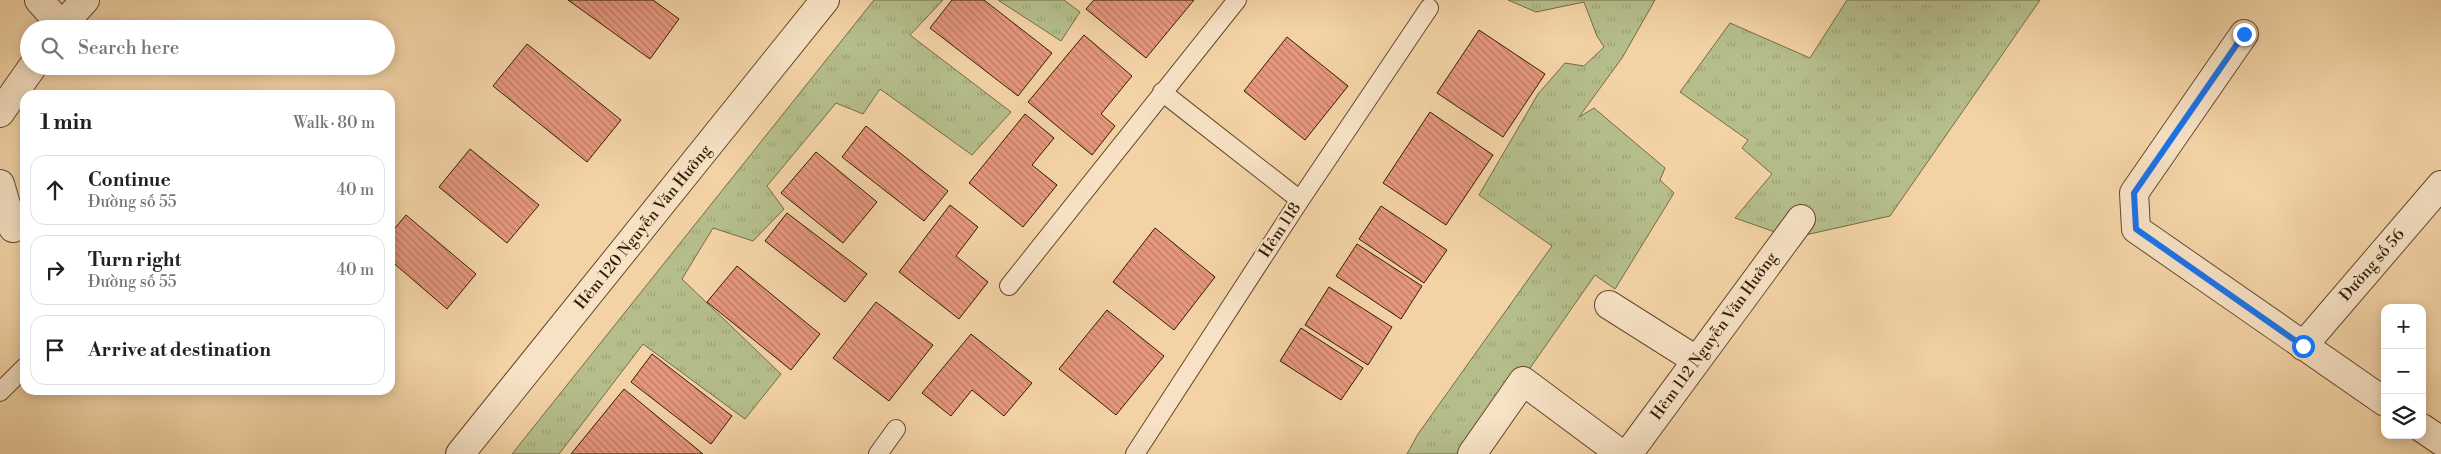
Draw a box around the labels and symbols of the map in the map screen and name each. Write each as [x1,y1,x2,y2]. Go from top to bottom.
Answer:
route end [2233,23,2256,46]
street label: Hẻm 120 Nguyễn Văn Hưởng [570,140,716,313]
street label: Hẻm 118 [1255,198,1305,261]
street label: Đường số 56 [2335,224,2409,305]
street label: Hẻm 112 Nguyễn Văn Hưởng [1646,248,1782,424]
route start [2292,335,2315,358]

